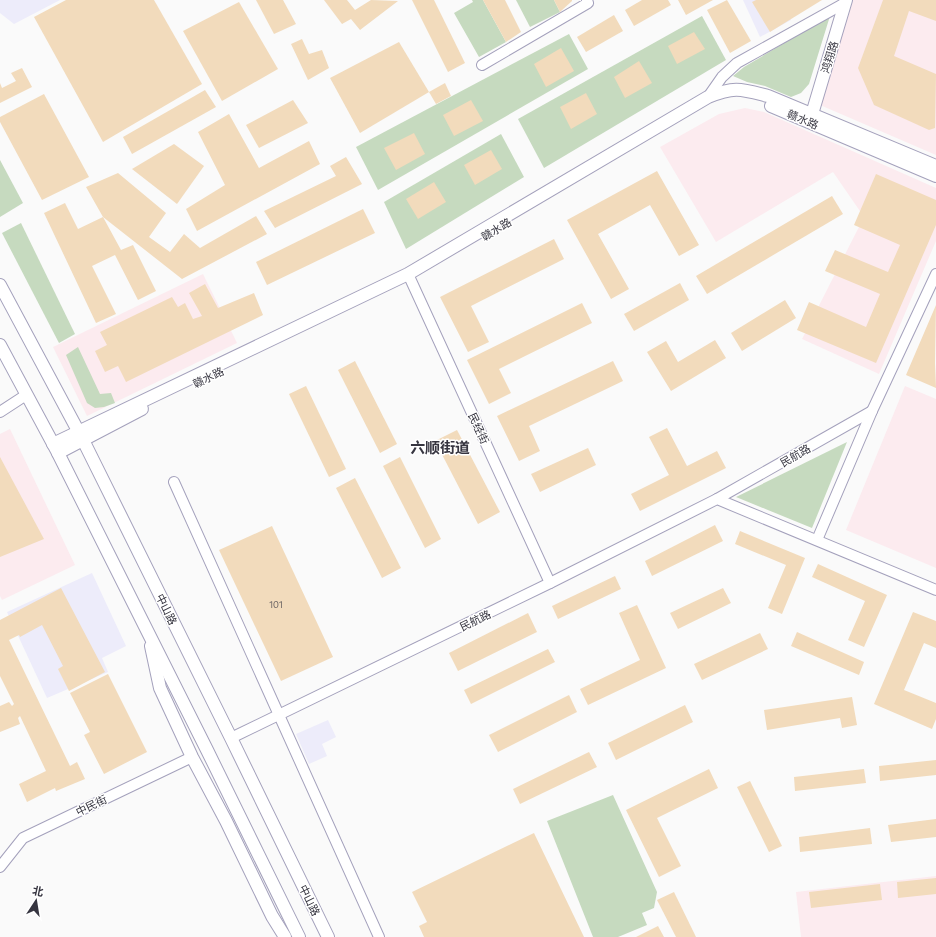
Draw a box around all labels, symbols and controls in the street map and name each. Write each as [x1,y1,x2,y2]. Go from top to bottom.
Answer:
street label: 鸿翔路 [818,39,840,75]
street label: 赣水路 [785,107,821,131]
street label: 赣水路 [479,215,513,243]
street label: 赣水路 [190,364,226,390]
street label: 民经街 [466,410,492,446]
district label: 六顺街道 [410,438,470,456]
street label: 民航路 [777,441,813,469]
street label: 中山路 [154,591,180,627]
house number: 101 [269,599,283,610]
street label: 民航路 [457,607,493,633]
street label: 中民街 [73,792,109,818]
north arrow [16,881,56,921]
street label: 中山路 [297,882,323,918]
text: 北 [31,883,45,898]

